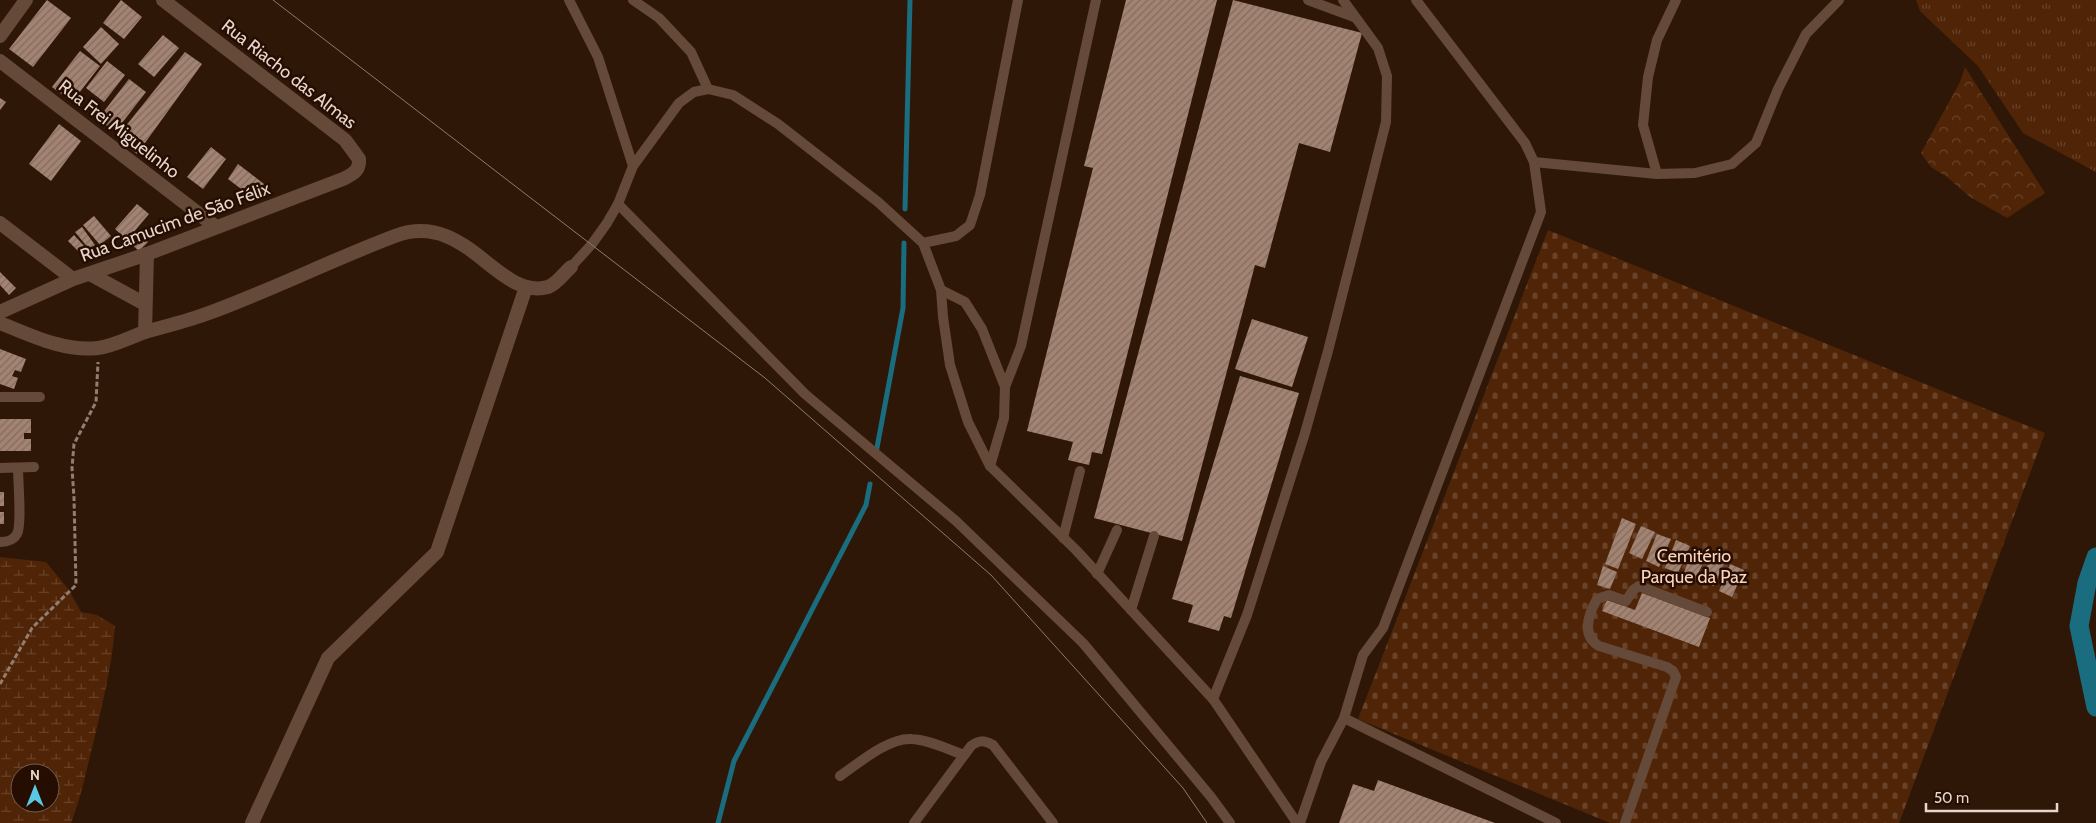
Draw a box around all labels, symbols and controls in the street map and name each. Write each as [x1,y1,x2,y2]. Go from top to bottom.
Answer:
street label: Rua Riacho das Almas [217,15,361,133]
street label: Rua Frei Miguelinho [54,75,184,183]
street label: Rua Camucim de São Félix [77,177,273,267]
park label: Cemitério Parque da Paz [1641,545,1748,588]
north arrow [10,763,60,813]
text: N [30,766,40,784]
scale bar [1926,780,2057,812]
text: 50 m [1934,789,1969,807]

